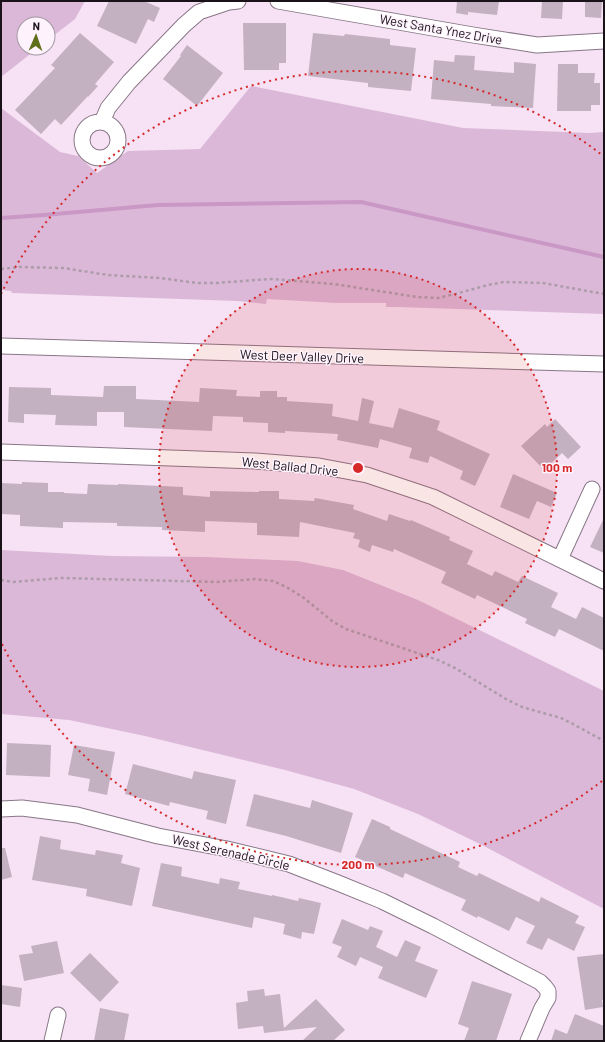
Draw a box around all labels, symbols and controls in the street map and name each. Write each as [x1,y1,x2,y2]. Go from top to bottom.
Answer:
street label: West Santa Ynez Drive [378,10,504,48]
north arrow [16,16,56,56]
text: N [32,19,40,32]
street label: West Deer Valley Drive [240,346,364,366]
street label: West Ballad Drive [241,453,339,479]
text: 100 m [542,460,572,474]
centre of rings [351,461,365,475]
street label: West Serenade Circle [171,831,291,873]
text: 200 m [342,857,374,871]

